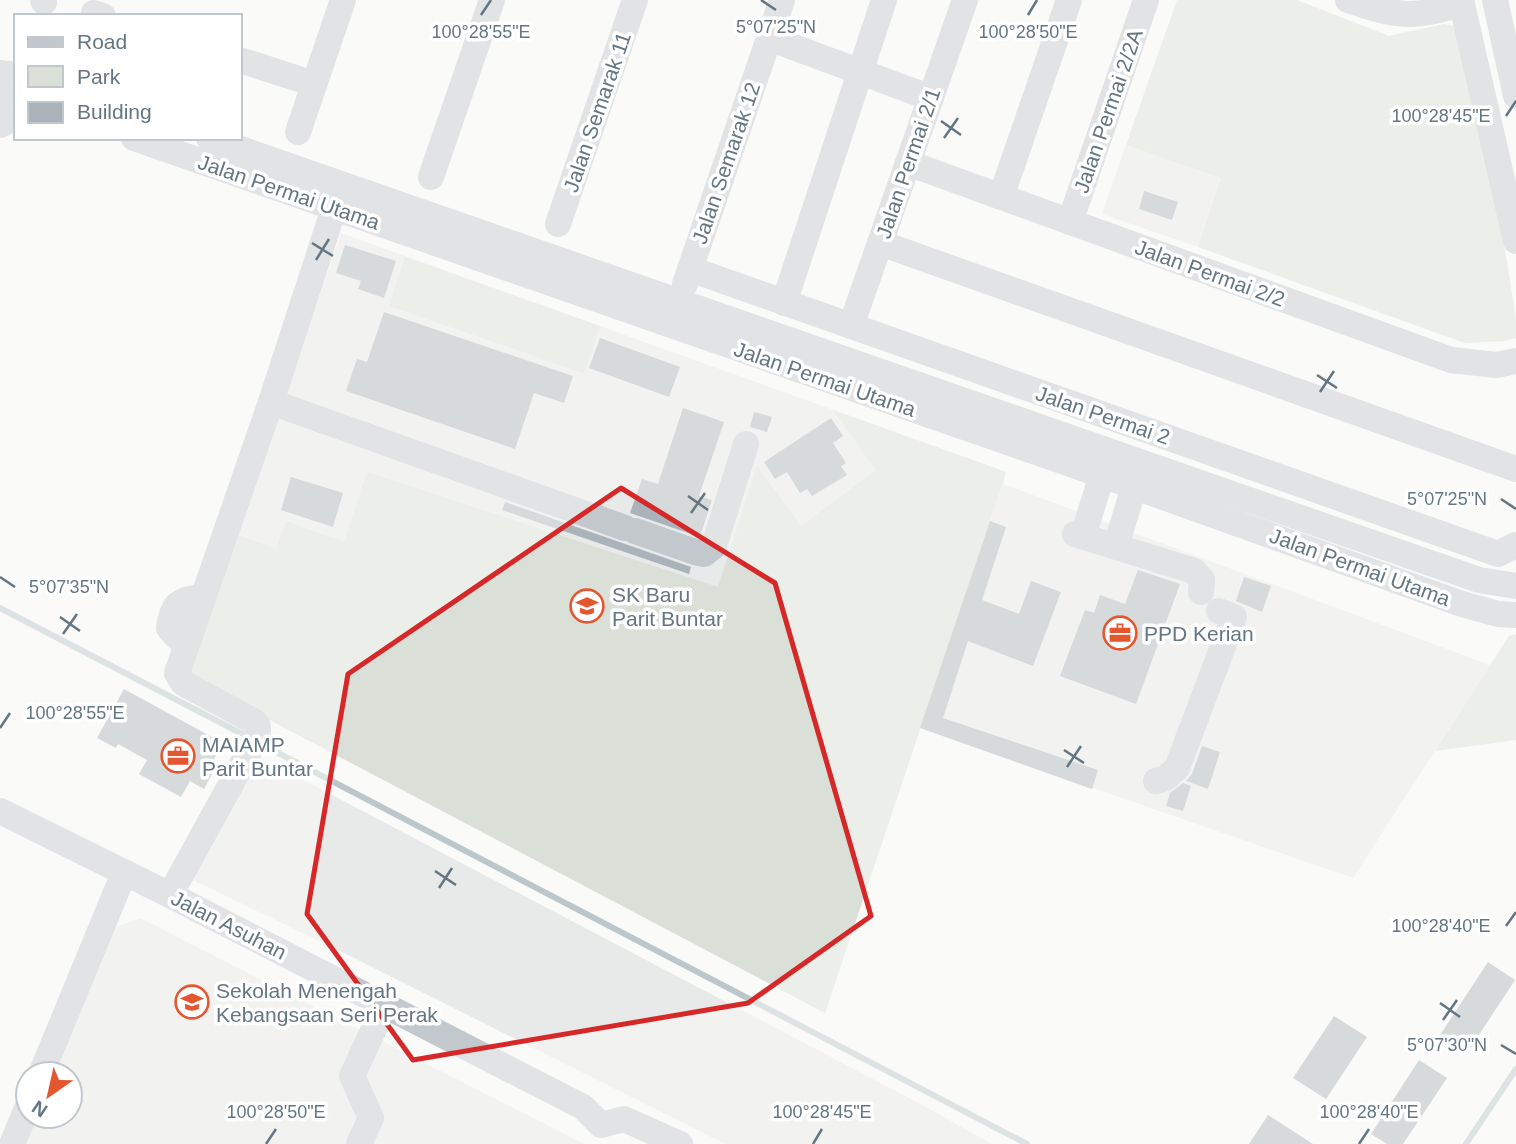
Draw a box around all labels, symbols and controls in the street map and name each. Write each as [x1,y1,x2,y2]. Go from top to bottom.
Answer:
legend [14,14,242,140]
text: 5°07'25"N [736,17,816,37]
text: 100°28'55"E [431,22,531,42]
text: 100°28'50"E [978,22,1078,42]
street label: Jalan Permai 2/2A [1069,26,1147,196]
street label: Jalan Semarak 11 [559,29,635,195]
text: Road [77,30,127,53]
text: Park [77,65,121,88]
street label: Jalan Semarak 12 [688,79,764,247]
street label: Jalan Permai 2/1 [871,85,945,241]
text: Building [77,100,152,123]
text: 100°28'45"E [1391,106,1491,126]
street label: Jalan Permai Utama [195,150,383,234]
street label: Jalan Permai 2/2 [1132,235,1288,311]
street label: Jalan Permai Utama [731,337,919,421]
street label: Jalan Permai 2 [1033,381,1173,449]
text: 5°07'25"N [1407,489,1487,509]
street label: Jalan Permai Utama [1267,524,1454,610]
text: 5°07'35"N [29,577,109,597]
place label: SK Baru Parit Buntar [612,583,723,630]
school or university icon: SK Baru Parit Buntar [568,587,606,625]
office icon: PPD Kerian [1101,614,1139,652]
place label: PPD Kerian [1144,622,1254,645]
text: 100°28'55"E [25,703,125,723]
place label: MAIAMP Parit Buntar [202,733,313,780]
office icon: MAIAMP Parit Buntar [159,737,197,775]
street label: Jalan Asuhan [168,886,290,964]
text: 100°28'40"E [1391,916,1491,936]
place label: Sekolah Menengah Kebangsaan Seri Perak [216,979,438,1026]
school or university icon: Sekolah Menengah Kebangsaan Seri Perak [173,983,211,1021]
text: 5°07'30"N [1407,1035,1487,1055]
north arrow [14,1060,84,1130]
text: N [28,1096,51,1121]
text: 100°28'50"E [226,1102,326,1122]
text: 100°28'45"E [772,1102,872,1122]
text: 100°28'40"E [1319,1102,1419,1122]

